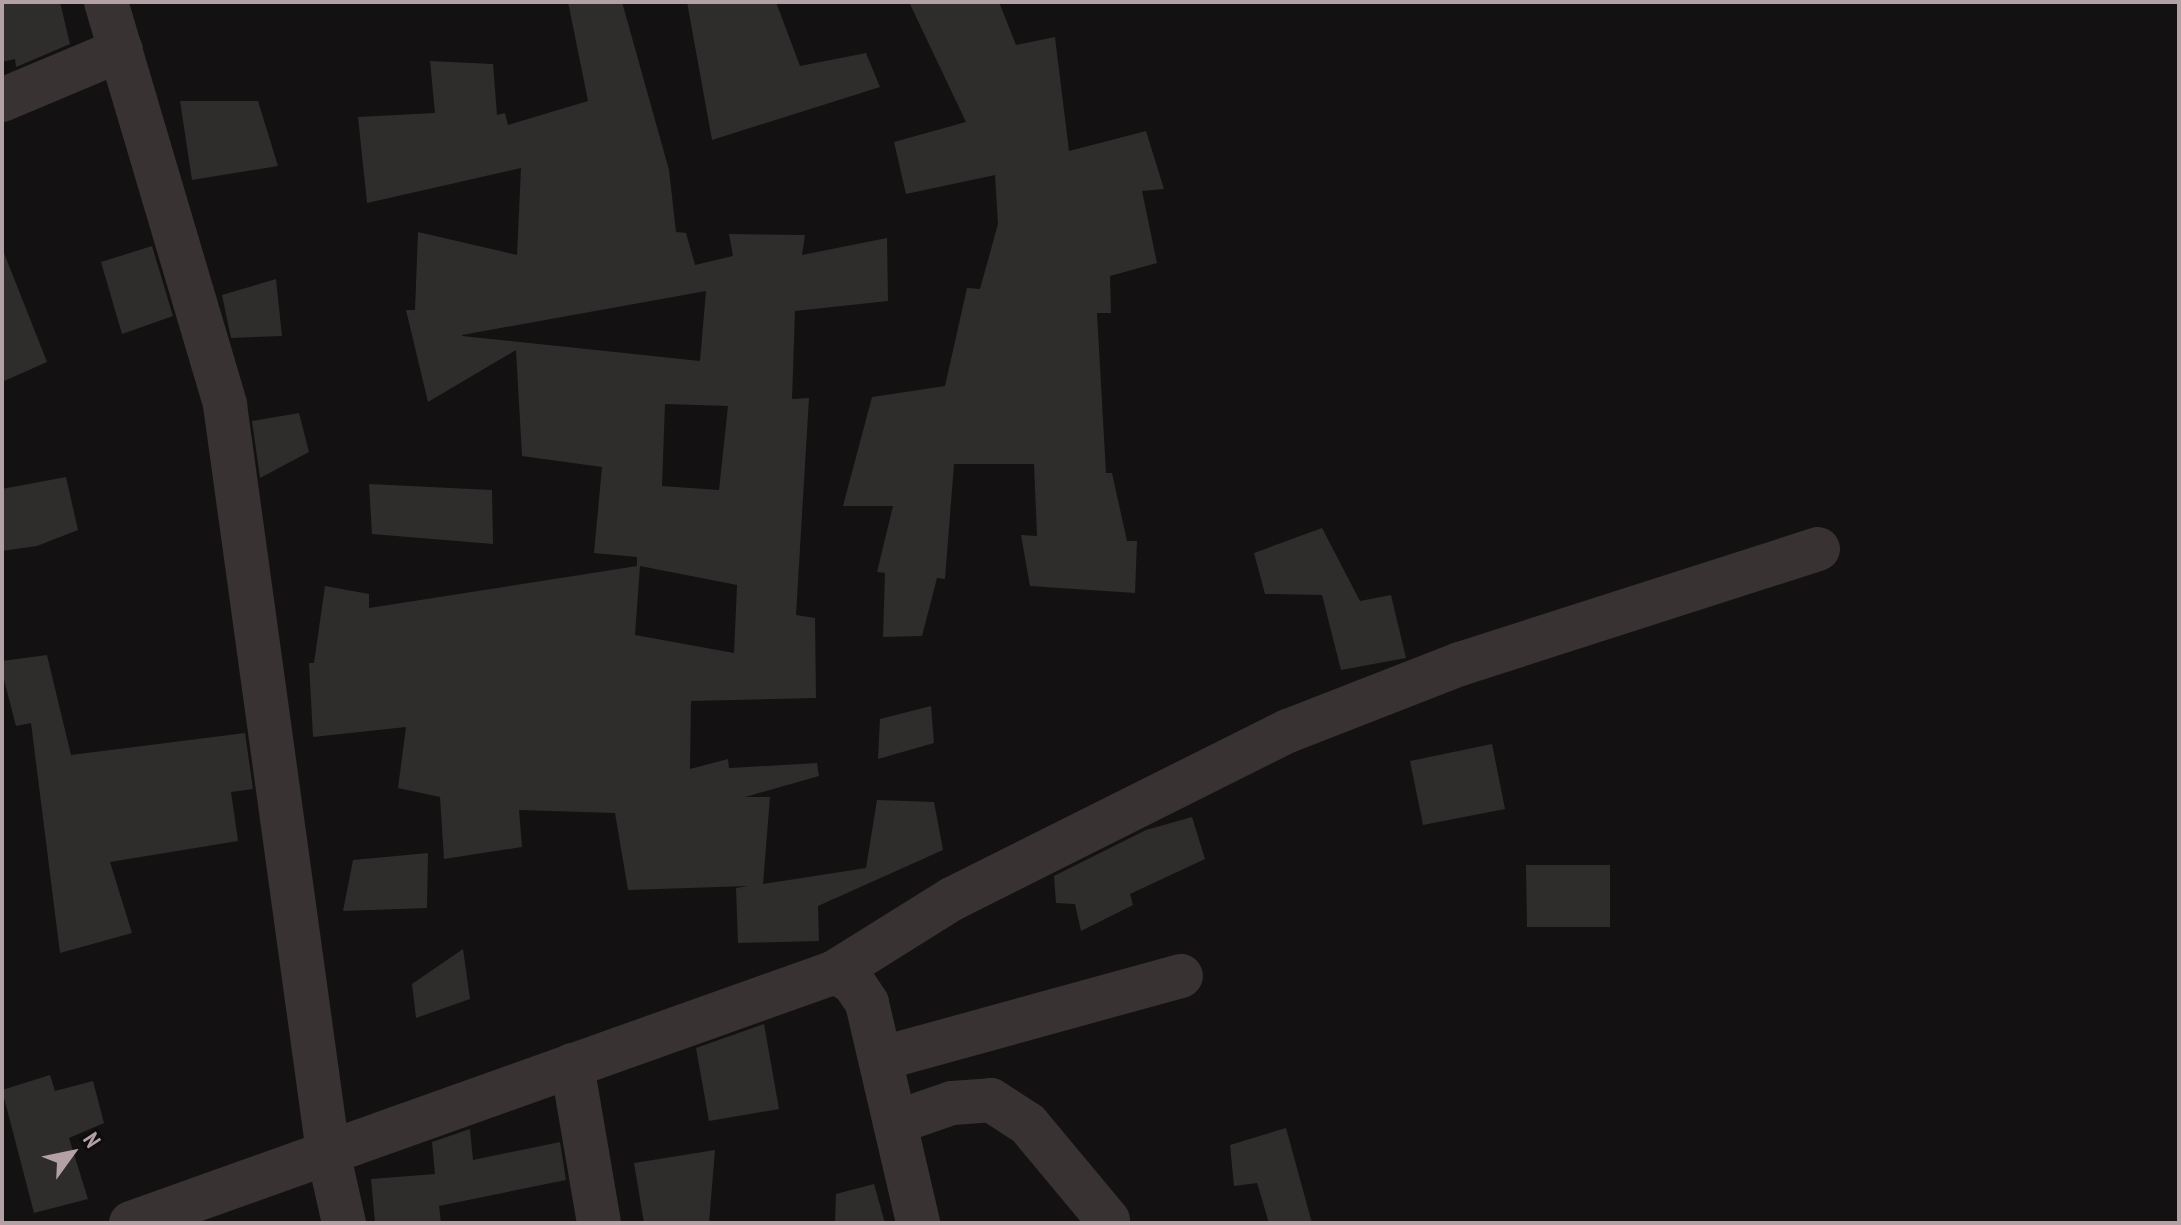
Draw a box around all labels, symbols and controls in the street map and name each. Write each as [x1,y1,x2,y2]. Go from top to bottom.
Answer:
north arrow [32,1113,112,1193]
text: N [77,1127,107,1153]

